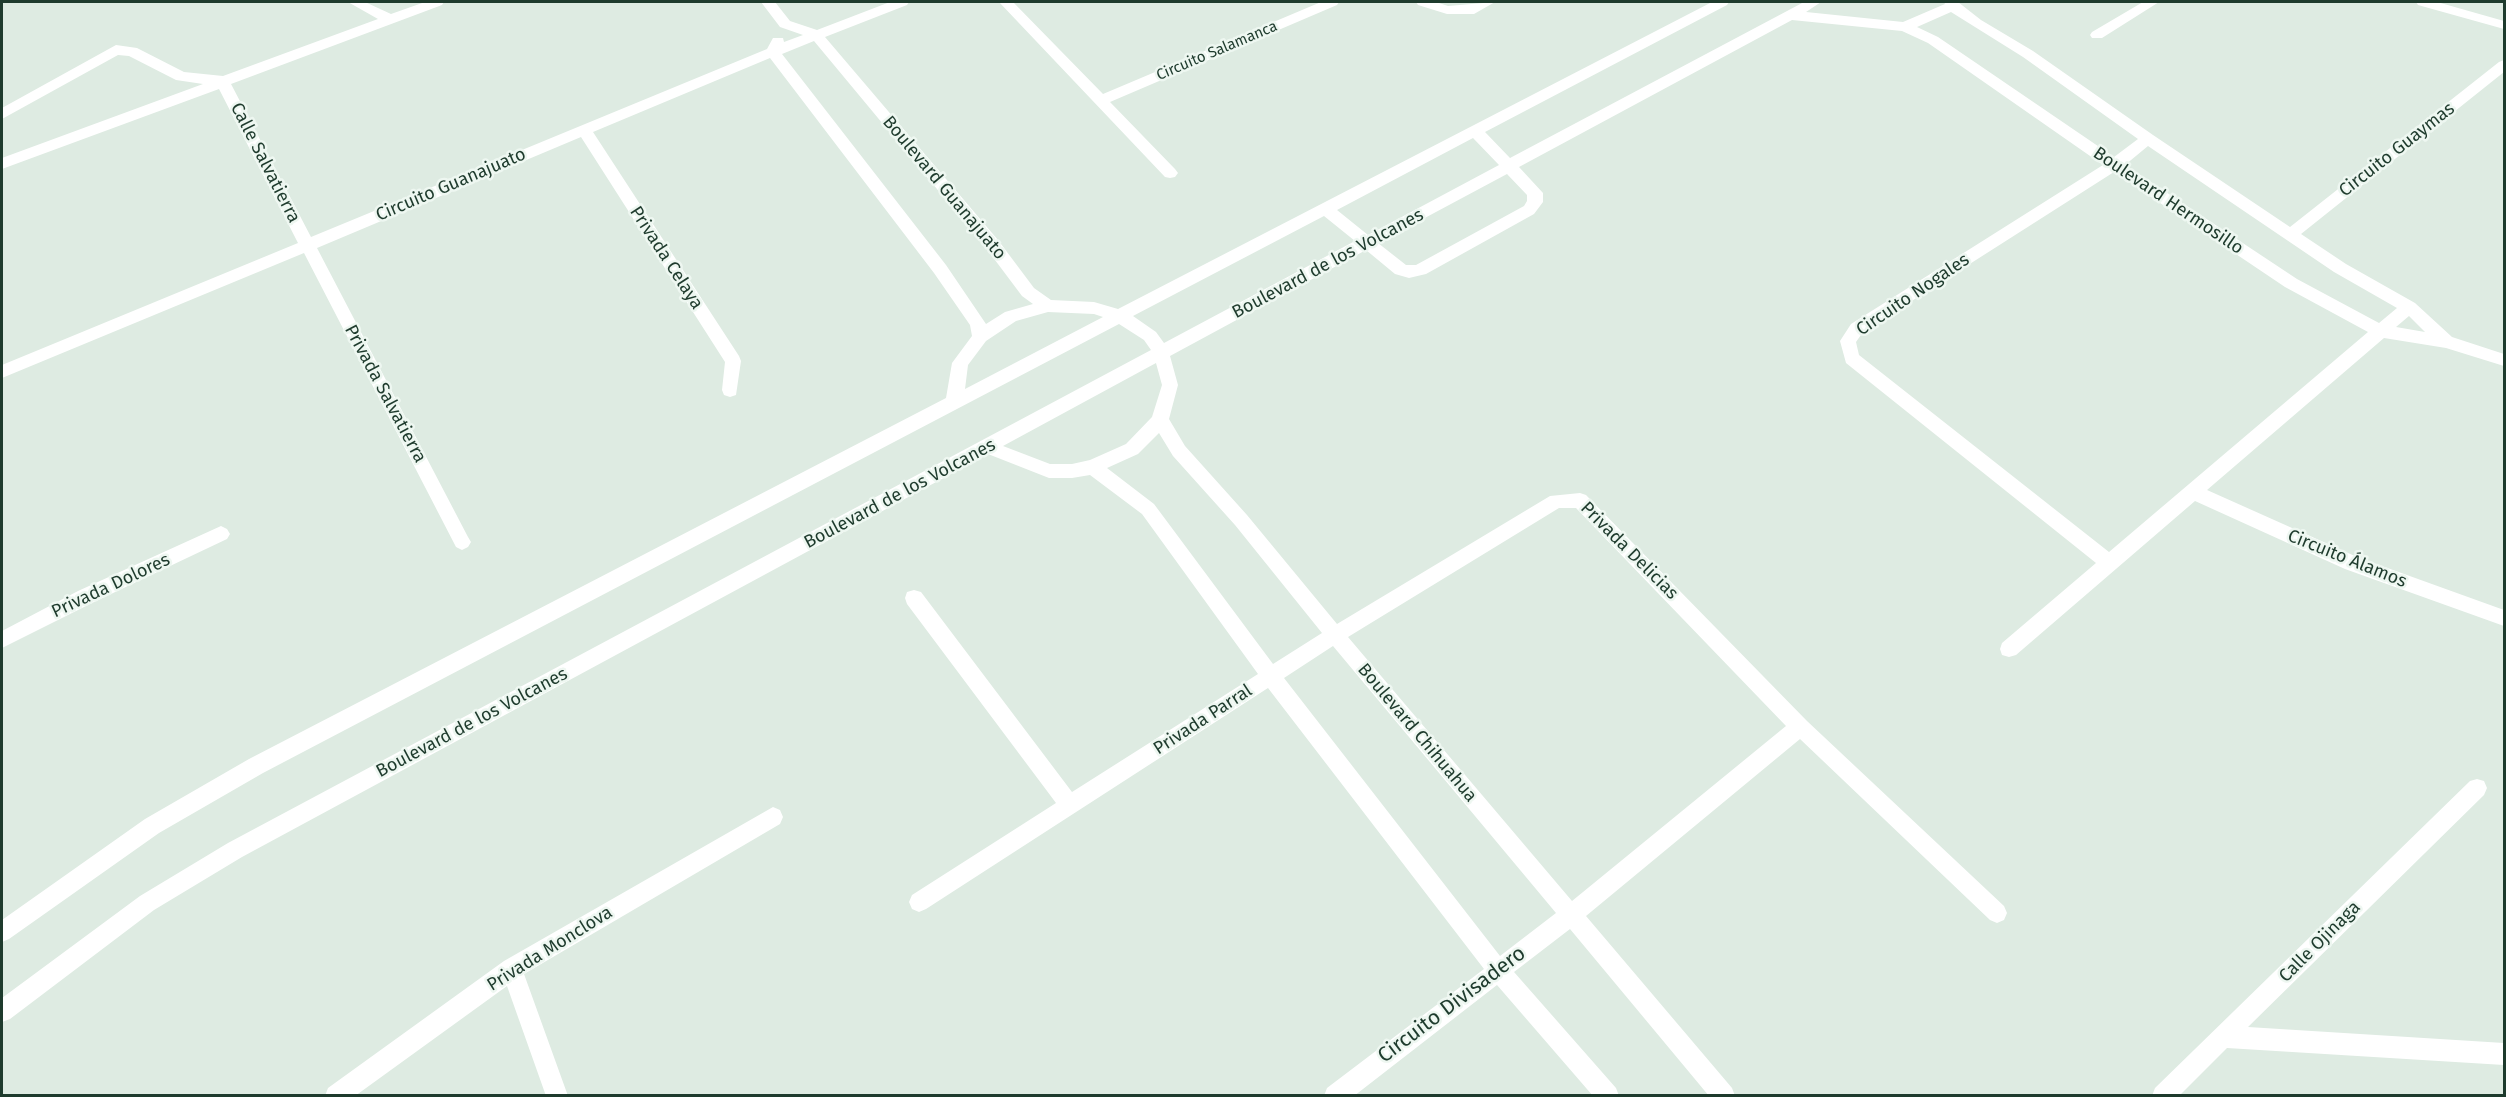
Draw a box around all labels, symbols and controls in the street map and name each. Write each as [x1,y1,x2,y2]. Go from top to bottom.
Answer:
street label: Circuito Salamanca [1154,17,1280,85]
street label: Circuito Guaymas [2335,98,2459,202]
street label: Calle Salvatierra [225,99,305,227]
street label: Boulevard Guanajuato [878,112,1010,264]
street label: Boulevard Hermosillo [2089,143,2247,259]
street label: Circuito Guanajuato [373,144,529,226]
street label: Privada Celaya [625,202,707,314]
street label: Boulevard de los Volcanes [1229,204,1427,324]
street label: Circuito Nogales [1852,249,1974,341]
street label: Privada Salvatierra [340,321,430,467]
street label: Boulevard de los Volcanes [801,434,999,554]
street label: Privada Delicias [1576,498,1682,604]
street label: Circuito Álamos [2284,525,2410,593]
street label: Privada Dolores [48,549,174,623]
street label: Boulevard Chihuahua [1353,659,1481,807]
street label: Boulevard de los Volcanes [373,663,571,783]
street label: Privada Parral [1150,680,1256,760]
street label: Calle Ojinaga [2275,897,2365,987]
street label: Privada Monclova [483,902,617,996]
street label: Circuito Divisadero [1373,941,1531,1069]

